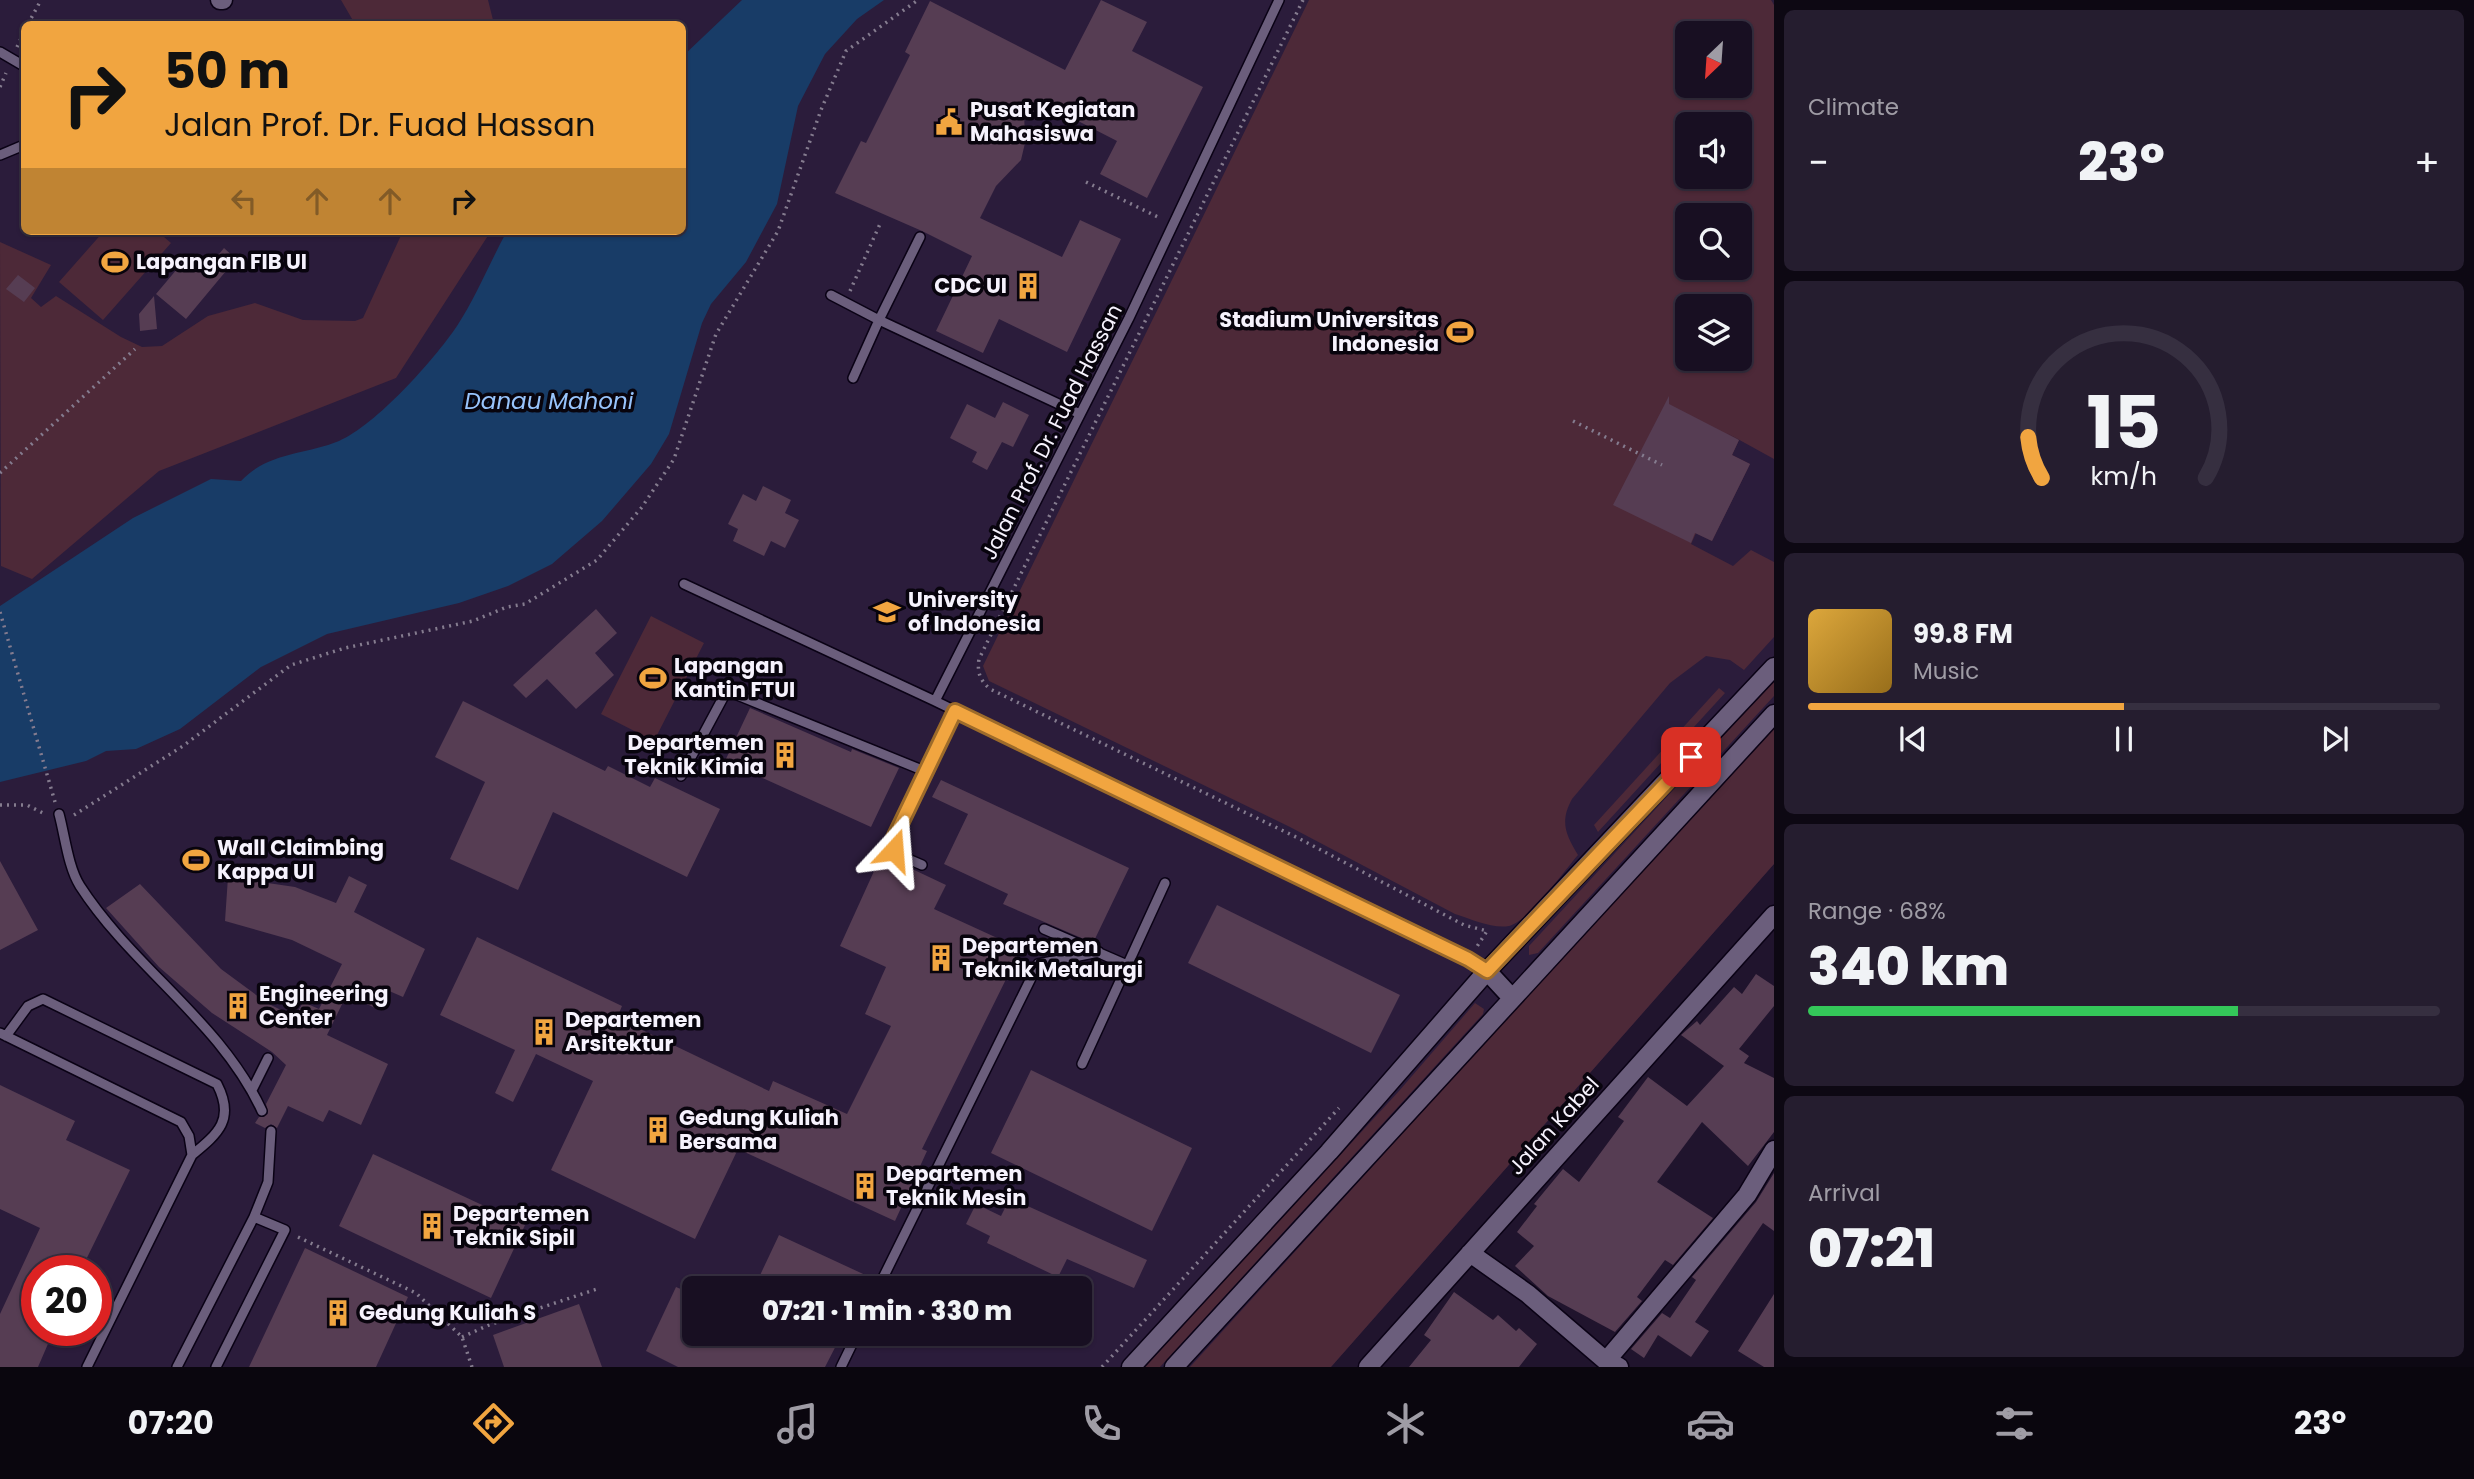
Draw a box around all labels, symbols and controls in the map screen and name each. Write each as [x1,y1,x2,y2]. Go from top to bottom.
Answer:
north arrow [1675,21,1752,98]
map controls [1675,21,1752,371]
text: 50 m [164,37,290,105]
icon: right [49,49,140,140]
text: Climate [1808,91,1899,123]
place label: Pusat Kegiatan Mahasiswa [970,95,1135,148]
text: Jalan Prof. Dr. Fuad Hassan [164,102,595,147]
public building icon: Pusat Kegiatan Mahasiswa [934,107,964,137]
button: sound [1675,112,1752,189]
text: 23° [2078,126,2165,199]
text: − [1808,136,1829,189]
text: + [2414,136,2440,189]
icon: left [225,182,263,220]
icon: ahead [298,182,336,220]
icon: ahead [371,182,409,220]
icon: right [444,182,482,220]
button: search [1675,203,1752,280]
sports icon: Lapangan FIB UI [100,247,130,277]
place label: Lapangan FIB UI [136,247,307,276]
place label: CDC UI [934,271,1007,300]
building icon: CDC UI [1013,271,1043,301]
button: layers [1675,294,1752,371]
street label: Jalan Prof. Dr. Fuad Hassan [974,299,1129,564]
place label: Stadium Universitas Indonesia [1219,305,1439,358]
sports icon: Stadium Universitas Indonesia [1445,317,1475,347]
text: 15 [2087,373,2161,474]
water label: Danau Mahoni [465,385,634,417]
text: km/h [2091,459,2157,494]
place label: University of Indonesia [908,585,1041,638]
school or university icon: University of Indonesia [872,597,902,627]
text: 99.8 FM [1913,616,2013,652]
place label: Lapangan Kantin FTUI [674,651,795,704]
text: Music [1913,655,1979,687]
sports icon: Lapangan Kantin FTUI [638,663,668,693]
icon: previous [1894,720,1932,758]
icon: pause [2105,720,2143,758]
icon: next [2316,720,2354,758]
pin [1661,727,1721,787]
place label: Departemen Teknik Kimia [624,728,764,781]
icon: arrive [1672,738,1710,776]
building icon: Departemen Teknik Kimia [770,740,800,770]
position arrow [857,813,931,887]
place label: Wall Claimbing Kappa UI [217,833,384,886]
sports icon: Wall Claimbing Kappa UI [181,845,211,875]
text: Range · 68% [1808,895,1946,927]
text: 340 km [1808,930,2009,1003]
place label: Departemen Teknik Metalurgi [962,931,1143,984]
building icon: Departemen Teknik Metalurgi [926,943,956,973]
place label: Engineering Center [259,979,389,1032]
building icon: Engineering Center [223,991,253,1021]
place label: Departemen Arsitektur [565,1005,702,1058]
building icon: Departemen Arsitektur [529,1017,559,1047]
street label: Jalan Kabel [1502,1070,1606,1181]
place label: Gedung Kuliah Bersama [679,1103,839,1156]
building icon: Gedung Kuliah Bersama [643,1115,673,1145]
place label: Departemen Teknik Mesin [886,1159,1026,1212]
building icon: Departemen Teknik Mesin [850,1171,880,1201]
text: Arrival [1808,1177,1880,1209]
place label: Departemen Teknik Sipil [453,1199,590,1252]
building icon: Departemen Teknik Sipil [417,1211,447,1241]
text: 07:21 [1808,1212,1935,1285]
speed limit sign: 20 [21,1255,112,1346]
text: 07:21 · 1 min · 330 m [762,1293,1012,1329]
building icon: Gedung Kuliah S [323,1298,353,1328]
place label: Gedung Kuliah S [359,1298,536,1327]
icon: directions [469,1399,518,1448]
icon: music [773,1399,822,1448]
icon: phone [1077,1399,1126,1448]
icon: climate [1381,1399,1430,1448]
icon: car [1686,1399,1735,1448]
icon: filters [1990,1399,2039,1448]
text: 07:20 [128,1400,214,1445]
text: 23° [2294,1400,2346,1445]

